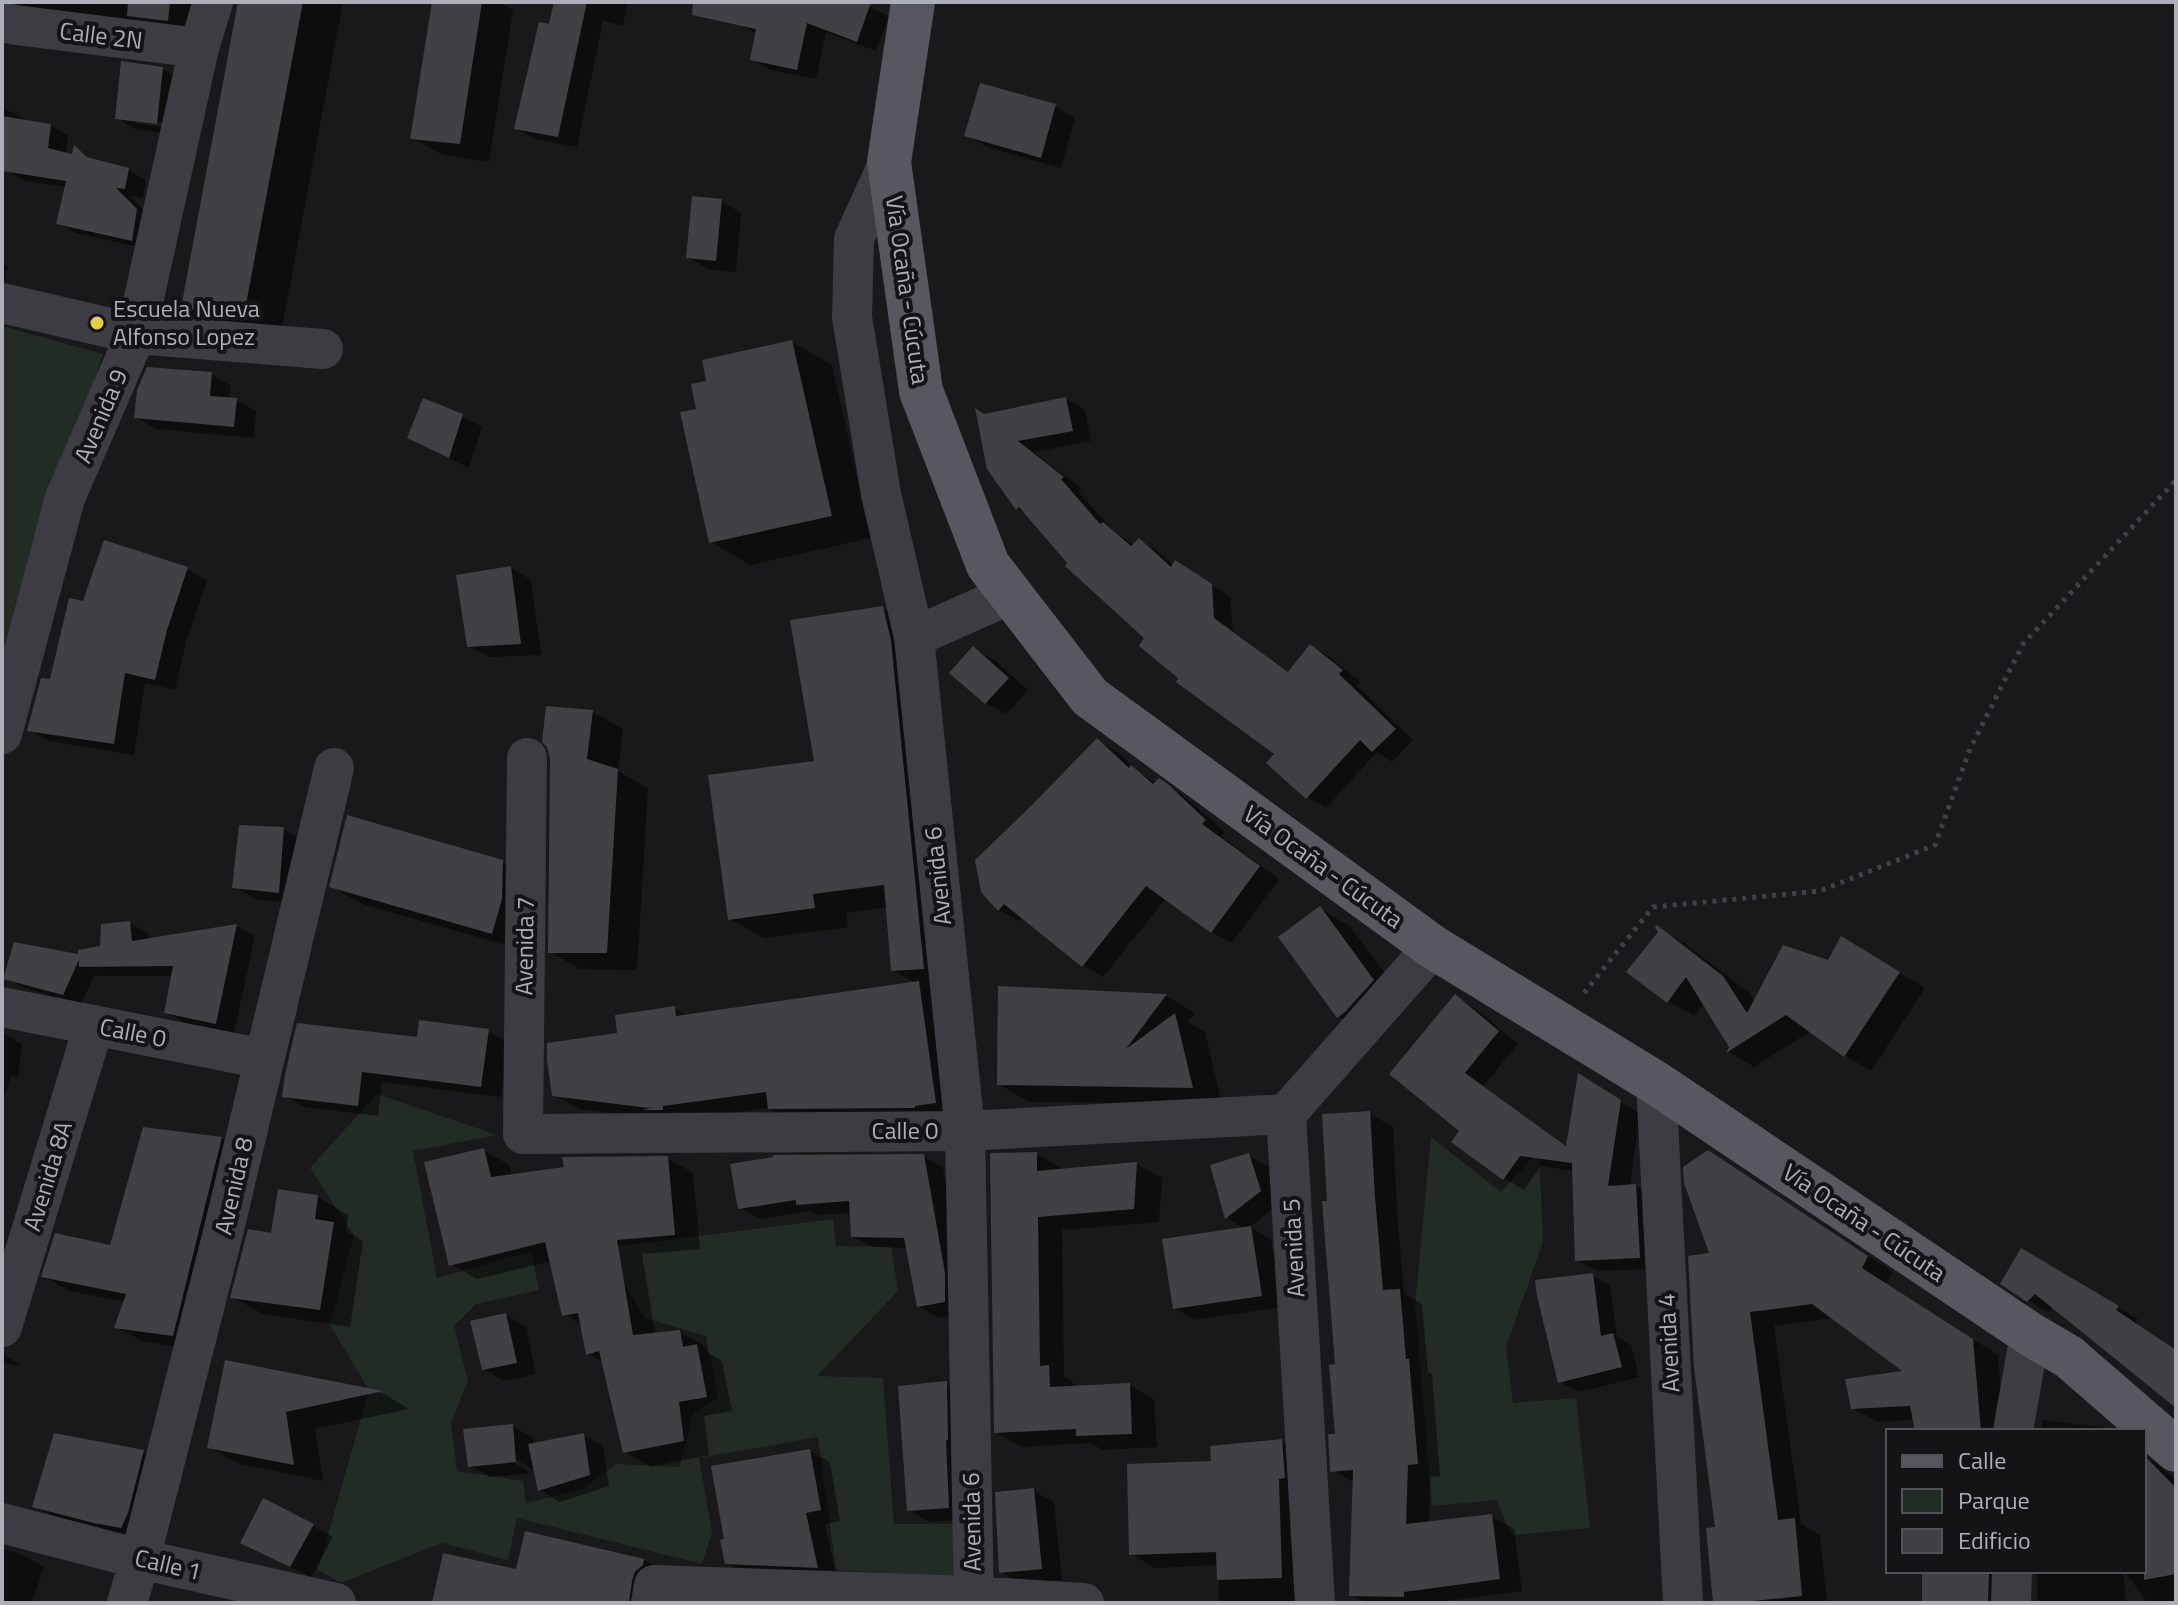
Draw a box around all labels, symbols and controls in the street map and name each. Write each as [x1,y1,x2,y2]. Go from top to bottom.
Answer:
street label: Calle 2N [58,12,145,58]
street label: Vía Ocaña - Cúcuta [877,193,939,386]
place label: Escuela Nueva Alfonso Lopez [113,290,260,354]
marker: Escuela Nueva Alfonso Lopez [88,314,106,332]
street label: Avenida 9 [64,363,136,468]
street label: Vía Ocaña - Cúcuta [1236,796,1411,937]
street label: Avenida 6 [914,825,960,927]
street label: Avenida 7 [505,896,543,996]
street label: Calle 0 [97,1008,170,1056]
street label: Calle 0 [871,1112,939,1148]
street label: Avenida 8A [13,1116,81,1235]
street label: Avenida 8 [204,1134,262,1238]
street label: Vía Ocaña - Cúcuta [1776,1154,1953,1290]
street label: Avenida 5 [1272,1198,1314,1298]
street label: Avenida 4 [1647,1293,1689,1393]
legend [1886,1429,2146,1573]
text: Calle [1958,1442,2006,1478]
street label: Avenida 6 [952,1472,990,1572]
text: Parque [1958,1482,2030,1518]
text: Edificio [1958,1522,2031,1558]
street label: Calle 1 [132,1539,205,1589]

